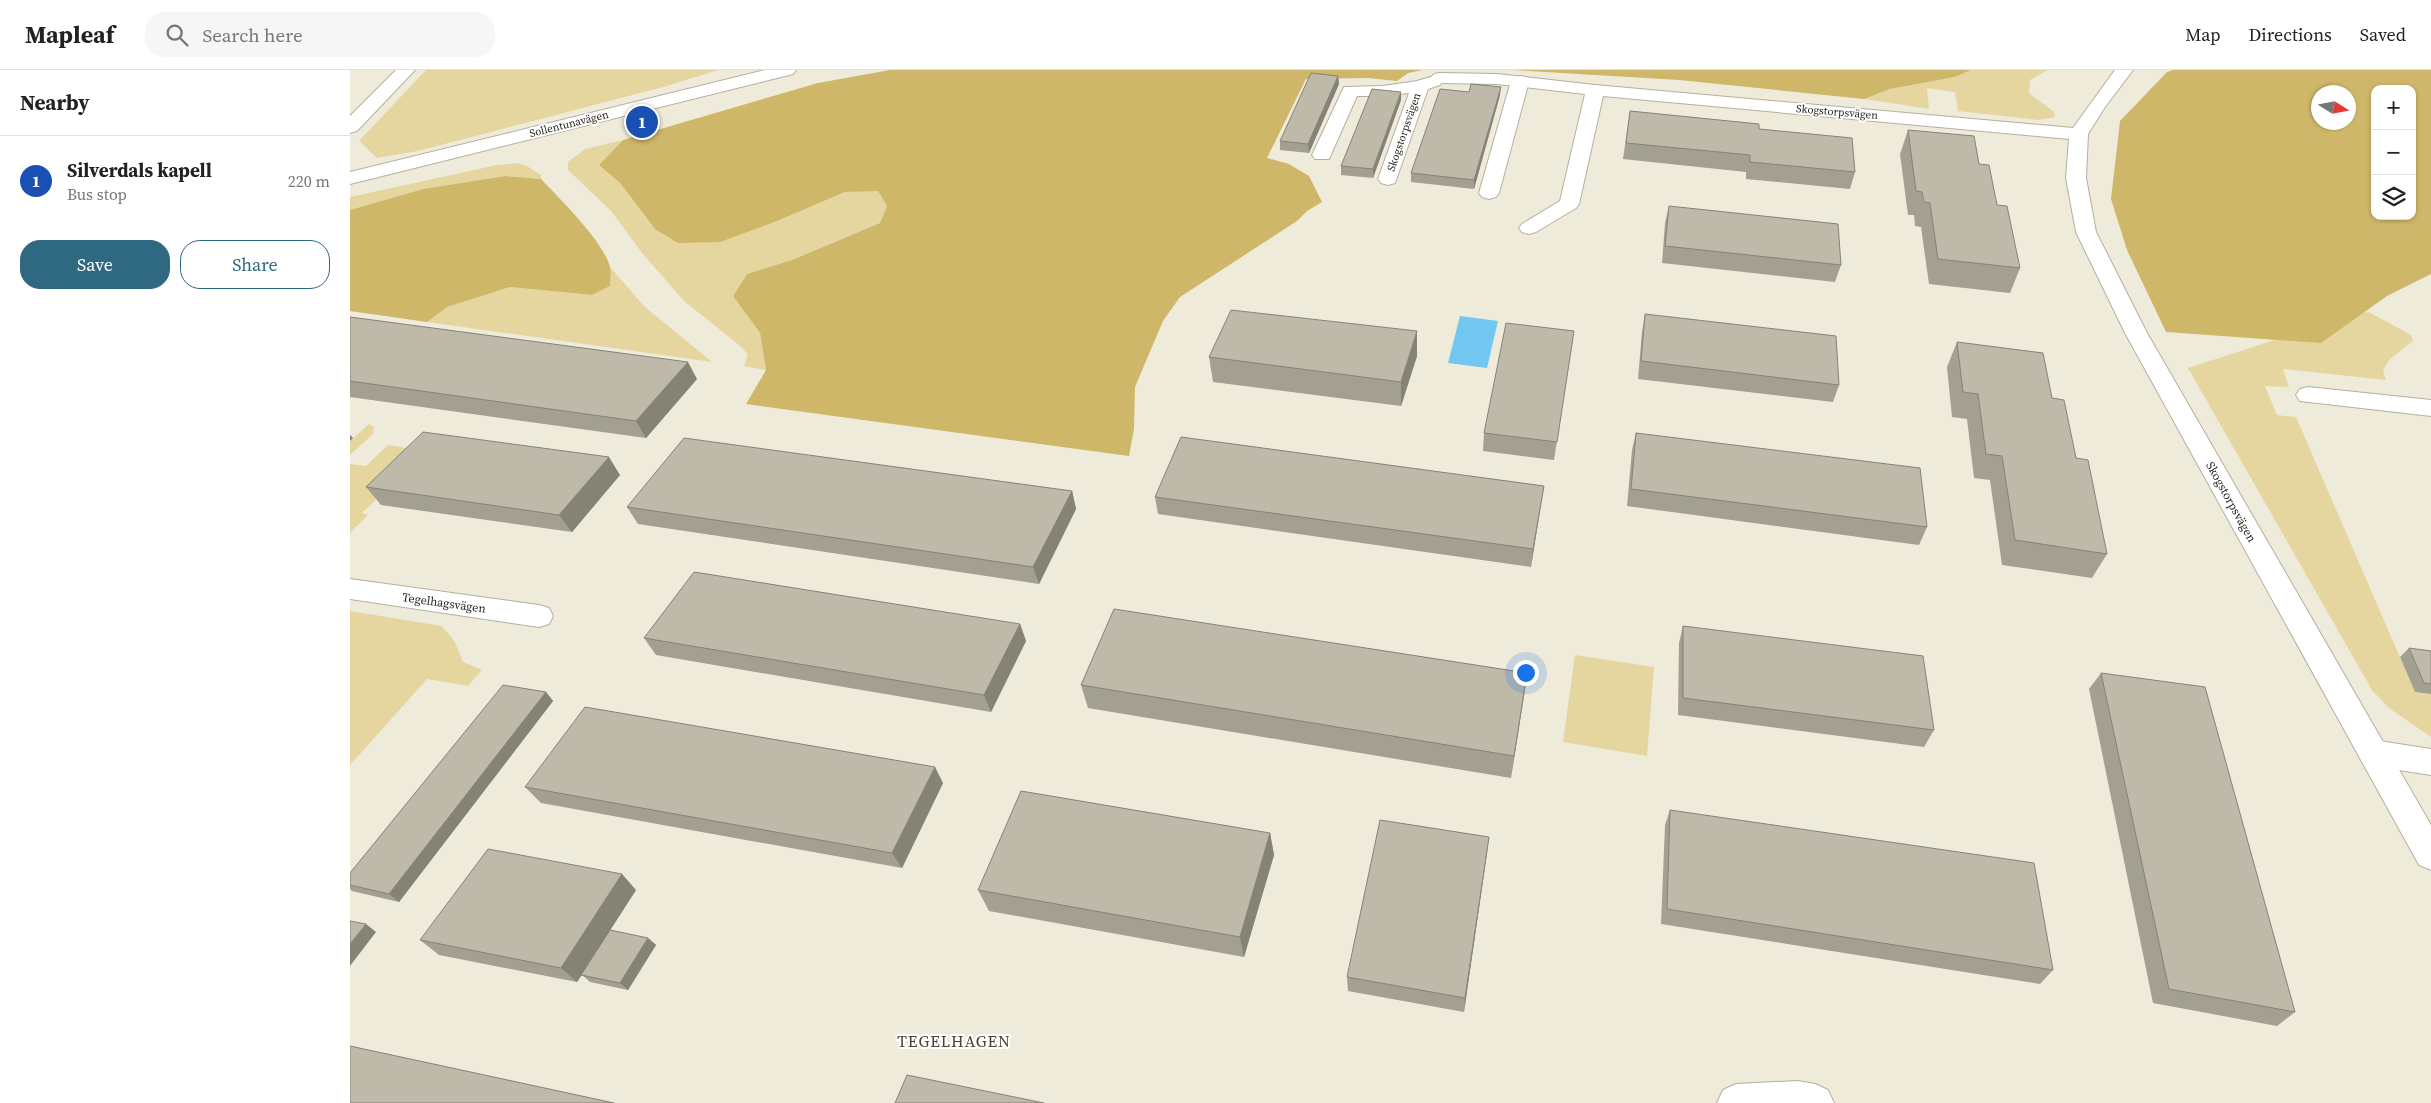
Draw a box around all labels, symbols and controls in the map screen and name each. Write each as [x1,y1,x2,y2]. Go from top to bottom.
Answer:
search box [145,12,495,57]
text: Mapleaf [25,18,115,51]
icon: search [163,21,191,49]
text: Search here [203,22,303,48]
text: Map [2185,22,2221,47]
text: Directions [2249,22,2332,47]
text: Saved [2360,22,2406,47]
north arrow [2311,85,2356,130]
map controls [2371,85,2416,220]
button: + [2371,85,2416,130]
text: Nearby [20,88,90,117]
street label: Skogstorpsvägen [1384,90,1425,173]
street label: Skogstorpsvägen [1795,101,1879,123]
pin: 1 [626,103,658,141]
street label: Sollentunavägen [528,107,610,141]
button: − [2371,130,2416,175]
text: Silverdals kapell [67,157,212,183]
text: 1 [32,170,40,192]
text: 220 m [288,170,330,192]
button: layers [2371,175,2416,220]
text: Bus stop [67,183,127,205]
button: Save [20,240,170,289]
button: Share [180,240,330,289]
street label: Skogstorpsvägen [2202,459,2260,545]
street label: Tegelhagsvägen [401,589,487,617]
your location [1513,660,1539,686]
district label: TEGELHAGEN [897,1030,1011,1052]

